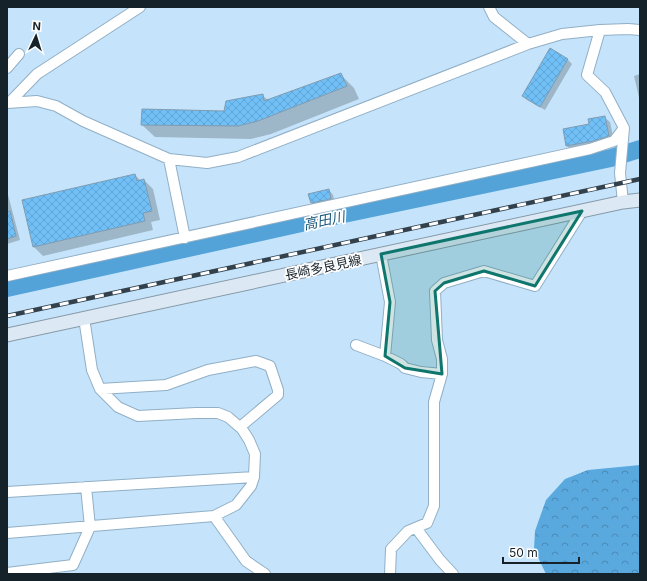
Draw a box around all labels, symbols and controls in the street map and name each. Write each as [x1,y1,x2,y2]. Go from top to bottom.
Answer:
north arrow [16,16,56,56]
text: N [32,19,41,33]
water label: 高田川 [302,207,348,233]
street label: 長崎多良見線 [283,251,363,283]
scale bar [503,539,579,565]
text: 50 m [509,545,538,560]

